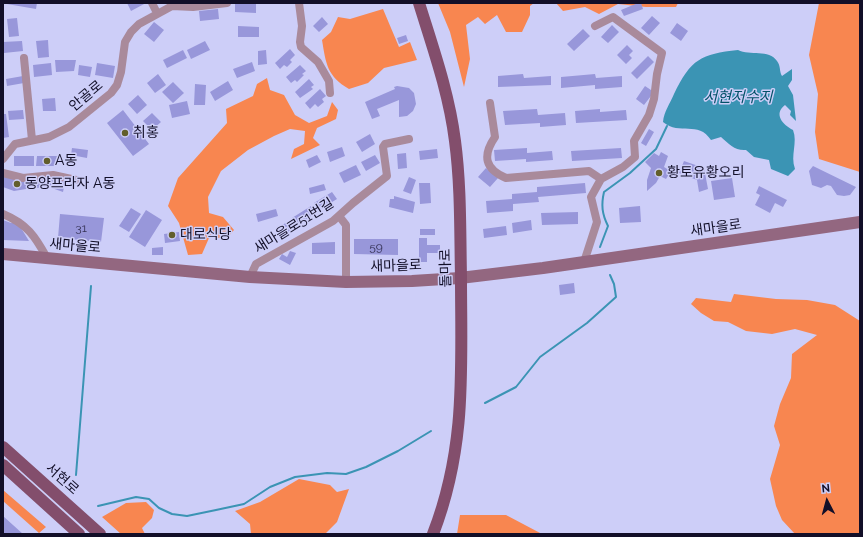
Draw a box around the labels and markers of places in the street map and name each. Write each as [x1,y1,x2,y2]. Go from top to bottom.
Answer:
place label: 취홍 [133,125,159,141]
marker: 취홍 [120,128,130,138]
place label: A동 [55,153,77,169]
marker: A동 [42,156,52,166]
place label: 황토유황오리 [667,165,744,181]
marker: 황토유황오리 [654,168,664,178]
place label: 동양프라자 A동 [25,176,115,192]
marker: 동양프라자 A동 [12,179,22,189]
place label: 대로식당 [180,227,232,243]
marker: 대로식당 [167,230,177,240]

